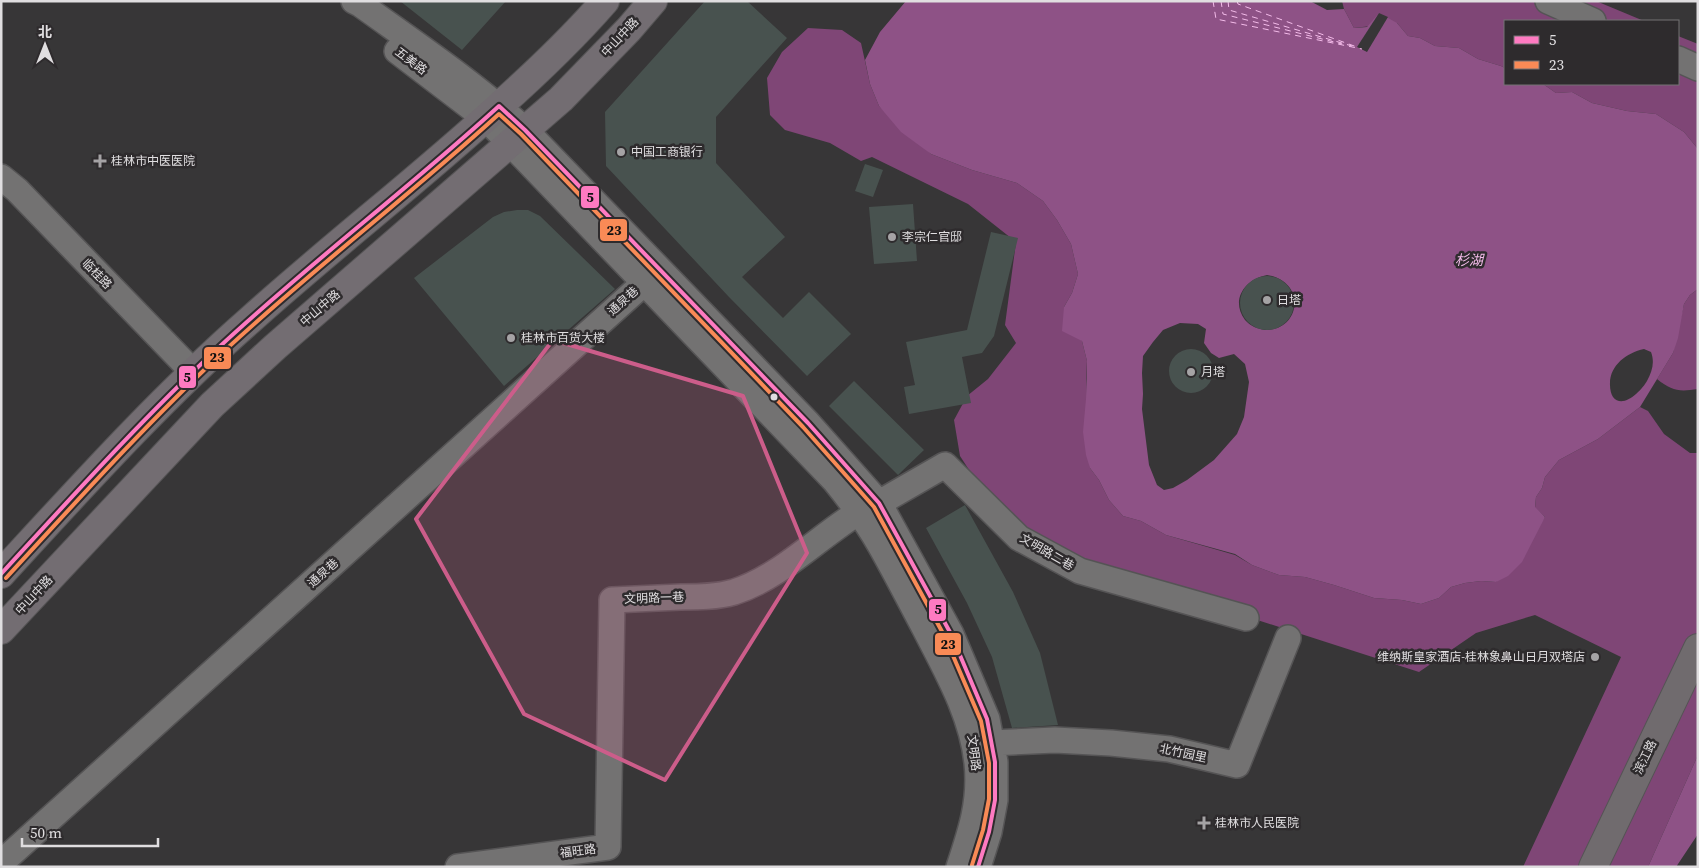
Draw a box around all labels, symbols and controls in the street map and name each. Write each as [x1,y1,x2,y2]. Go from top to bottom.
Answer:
street label: 中山中路 [598,14,642,60]
north arrow [20,20,70,70]
legend [1504,20,1679,85]
text: 北 [38,22,52,42]
text: 5 [1549,29,1557,50]
street label: 五美路 [392,44,430,78]
text: 23 [1549,54,1564,75]
place label: 中国工商银行 [631,144,703,160]
marker: 中国工商银行 [615,146,627,158]
place label: 桂林市中医医院 [111,153,195,169]
marker: 桂林市中医医院 [93,154,107,168]
line badge: 5 [580,185,600,209]
text: 5 [586,187,594,207]
line badge: 23 [599,218,628,242]
text: 23 [606,220,622,240]
place label: 李宗仁官邸 [902,229,962,245]
marker: 李宗仁官邸 [886,231,898,243]
water label: 杉湖 [1455,250,1485,270]
street label: 临桂路 [79,255,115,293]
street label: 通泉巷 [604,283,642,319]
street label: 中山中路 [297,286,343,330]
place label: 日塔 [1277,292,1301,308]
marker: 日塔 [1261,294,1273,306]
place label: 桂林市百货大楼 [521,330,605,346]
marker: 桂林市百货大楼 [505,332,517,344]
line badge: 23 [203,346,232,370]
text: 23 [209,347,225,367]
place label: 月塔 [1201,364,1225,380]
line badge: 5 [178,365,197,389]
marker: 月塔 [1185,366,1197,378]
text: 5 [183,367,191,387]
unlabelled marker [769,392,779,402]
street label: 文明路二巷 [1017,530,1077,574]
street label: 通泉巷 [304,555,342,591]
street label: 中山中路 [12,572,56,618]
street label: 文明路一巷 [624,589,684,607]
line badge: 5 [928,598,947,622]
text: 5 [934,599,942,619]
line badge: 23 [934,632,962,656]
text: 23 [940,634,956,654]
place label: 维纳斯皇家酒店-桂林象鼻山日月双塔店 [1377,649,1585,665]
marker: 维纳斯皇家酒店-桂林象鼻山日月双塔店 [1589,651,1601,663]
street label: 文明路 [964,734,984,772]
street label: 滨江路 [1630,737,1660,777]
street label: 北竹园里 [1158,740,1208,766]
place label: 桂林市人民医院 [1215,815,1299,831]
scale bar [22,816,159,848]
marker: 桂林市人民医院 [1197,816,1211,830]
text: 50 m [30,822,62,843]
street label: 福旺路 [559,841,597,861]

